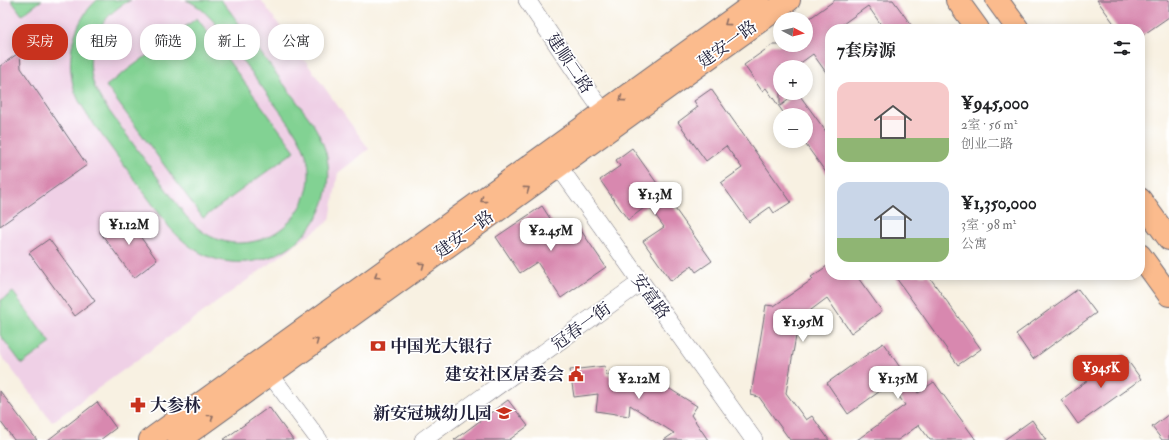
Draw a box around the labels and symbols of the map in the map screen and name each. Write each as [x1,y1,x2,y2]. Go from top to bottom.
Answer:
north arrow [773,12,813,52]
street label: 建安一路 [694,16,761,73]
one-way arrow [725,18,732,25]
street label: 建顺二路 [542,29,597,97]
one-way arrow [619,94,626,102]
pin: ¥1.3M [627,182,683,216]
one-way arrow [523,186,530,194]
one-way arrow [480,195,487,202]
street label: 建安一路 [431,206,498,263]
pin: ¥1.12M [96,212,162,246]
pin: ¥2.45M [518,218,584,252]
one-way arrow [417,263,424,270]
street label: 安富路 [627,269,674,323]
one-way arrow [375,271,382,278]
street label: 冠春一街 [548,298,615,355]
pin: ¥1.95M [770,309,836,343]
place label: 中国光大银行 [390,336,492,357]
bank icon: 中国光大银行 [369,337,387,355]
one-way arrow [312,339,319,346]
pin: ¥945K [1073,355,1129,389]
place label: 建安社区居委会 [445,364,564,385]
public building icon: 建安社区居委会 [567,365,585,383]
pin: ¥2.12M [606,366,672,400]
pin: ¥1.35M [865,366,931,400]
place label: 大参林 [150,395,201,416]
pharmacy icon: 大参林 [129,396,147,414]
place label: 新安冠城幼儿园 [373,403,492,424]
school or university icon: 新安冠城幼儿园 [495,404,513,422]
one-way arrow [207,414,214,422]

